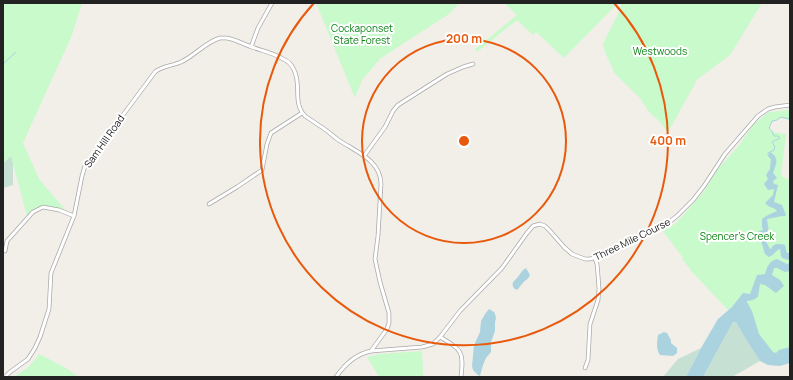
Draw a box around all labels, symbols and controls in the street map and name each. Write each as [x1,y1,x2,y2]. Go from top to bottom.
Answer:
park label: Cockaponset State Forest [331,21,393,47]
text: 200 m [446,30,482,47]
park label: Westwoods [633,44,687,58]
street label: Sam Hill Road [81,112,127,170]
text: 400 m [650,132,686,149]
centre of rings [457,134,471,148]
street label: Three Mile Course [591,214,673,264]
park label: Spencer's Creek [700,229,775,243]

